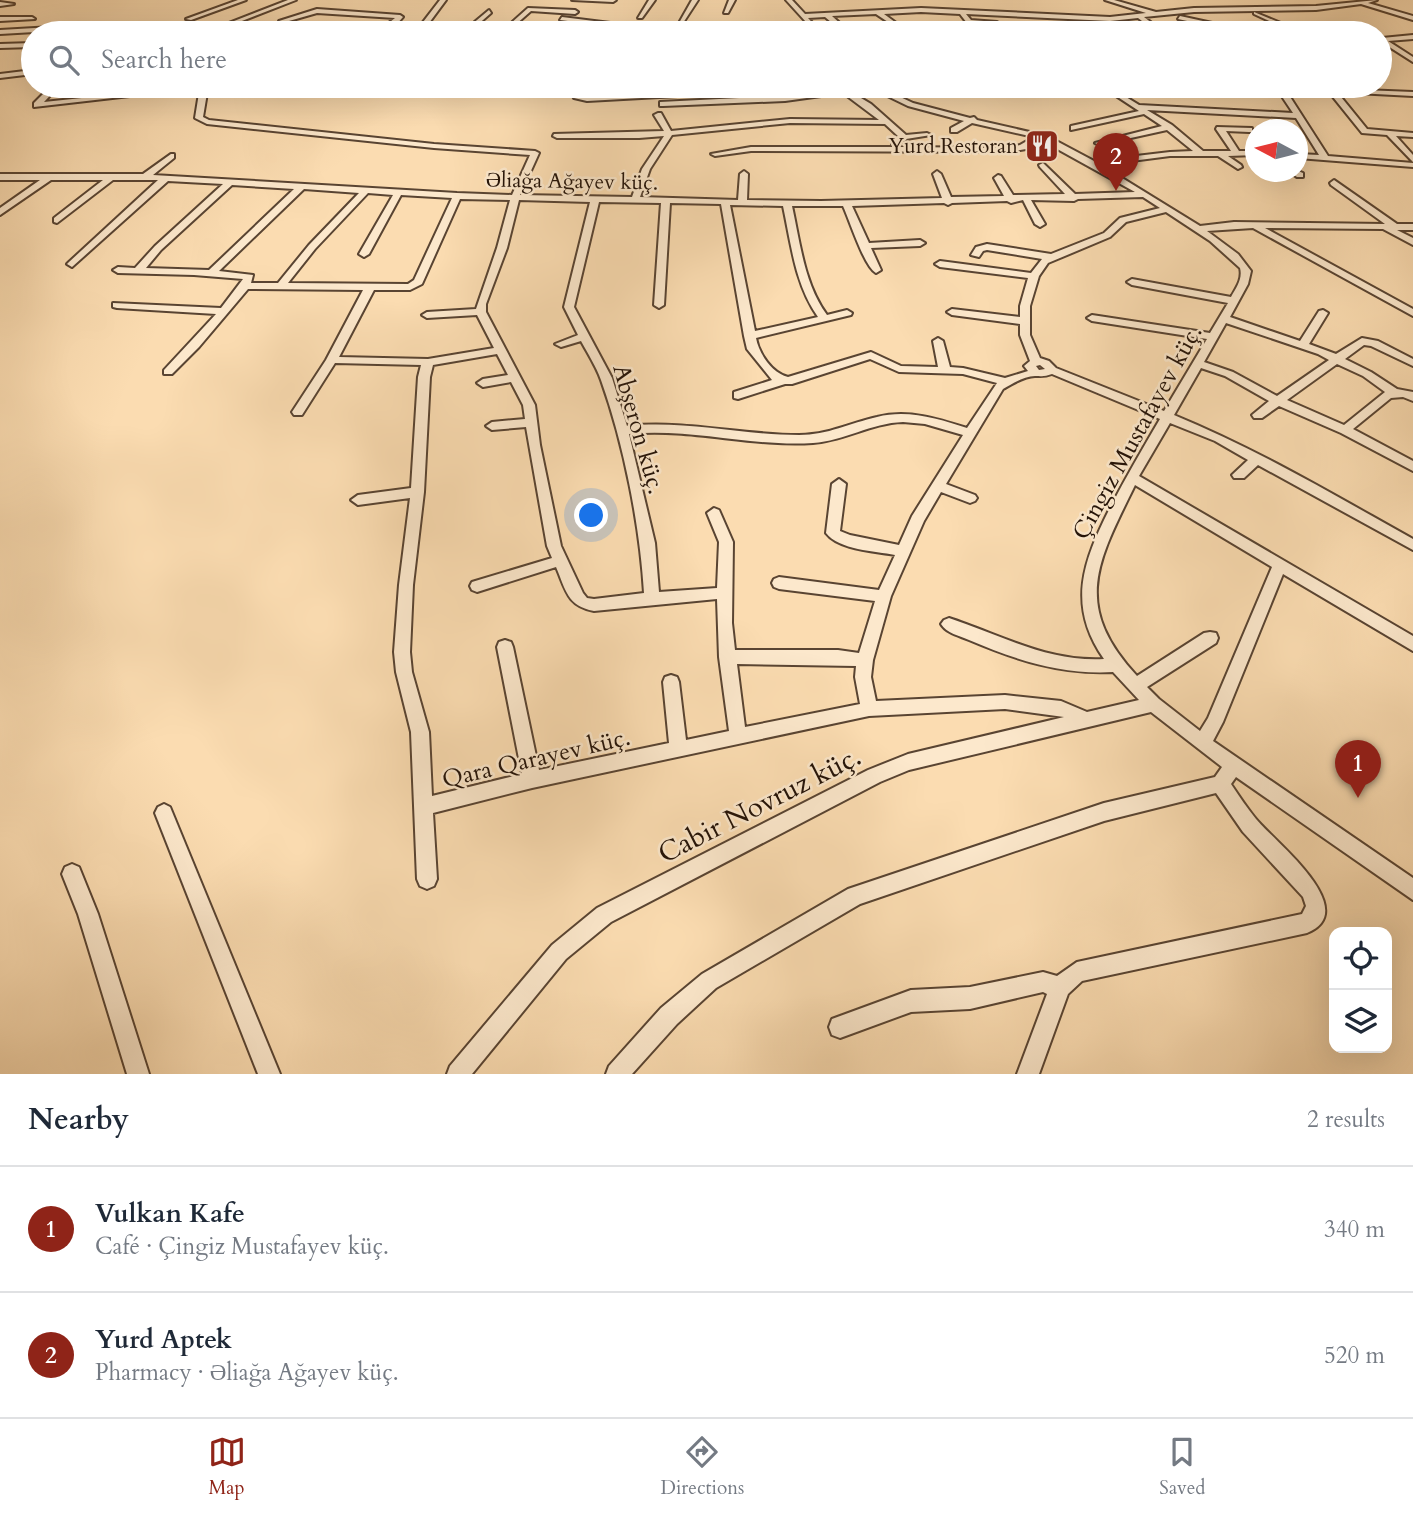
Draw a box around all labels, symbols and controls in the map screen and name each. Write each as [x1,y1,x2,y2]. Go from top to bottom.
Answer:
search box [21,21,1392,98]
icon: search [45,41,83,79]
text: Search here [101,42,227,77]
north arrow [1245,119,1308,182]
restaurant icon: Yurd Restoran [1023,127,1061,165]
place label: Yurd Restoran [889,132,1018,161]
pin: 2 [1093,133,1139,191]
street label: Əliağa Ağayev küç. [486,165,658,198]
street label: Çingiz Mustafayev küç. [1065,319,1210,546]
street label: Abşeron küç. [604,360,673,498]
your location [574,498,608,532]
street label: Qara Qarayev küç. [439,721,633,796]
street label: Cabir Novruz küç. [651,737,867,872]
pin: 1 [1335,740,1381,798]
map controls [1329,927,1392,1053]
button: locate [1329,927,1392,990]
button: layers [1329,990,1392,1053]
text: Nearby [28,1099,129,1140]
text: 2 results [1307,1104,1385,1135]
text: Vulkan Kafe [95,1196,245,1231]
text: 1 [45,1214,57,1245]
text: 340 m [1324,1214,1385,1245]
text: Café · Çingiz Mustafayev küç. [95,1231,389,1262]
text: Yurd Aptek [95,1322,232,1357]
text: 2 [45,1340,57,1371]
text: 520 m [1324,1340,1385,1371]
text: Pharmacy · Əliağa Ağayev küç. [95,1357,399,1388]
tab: Map [208,1433,246,1501]
tab: Directions [661,1433,744,1501]
tab: Saved [1159,1433,1205,1501]

